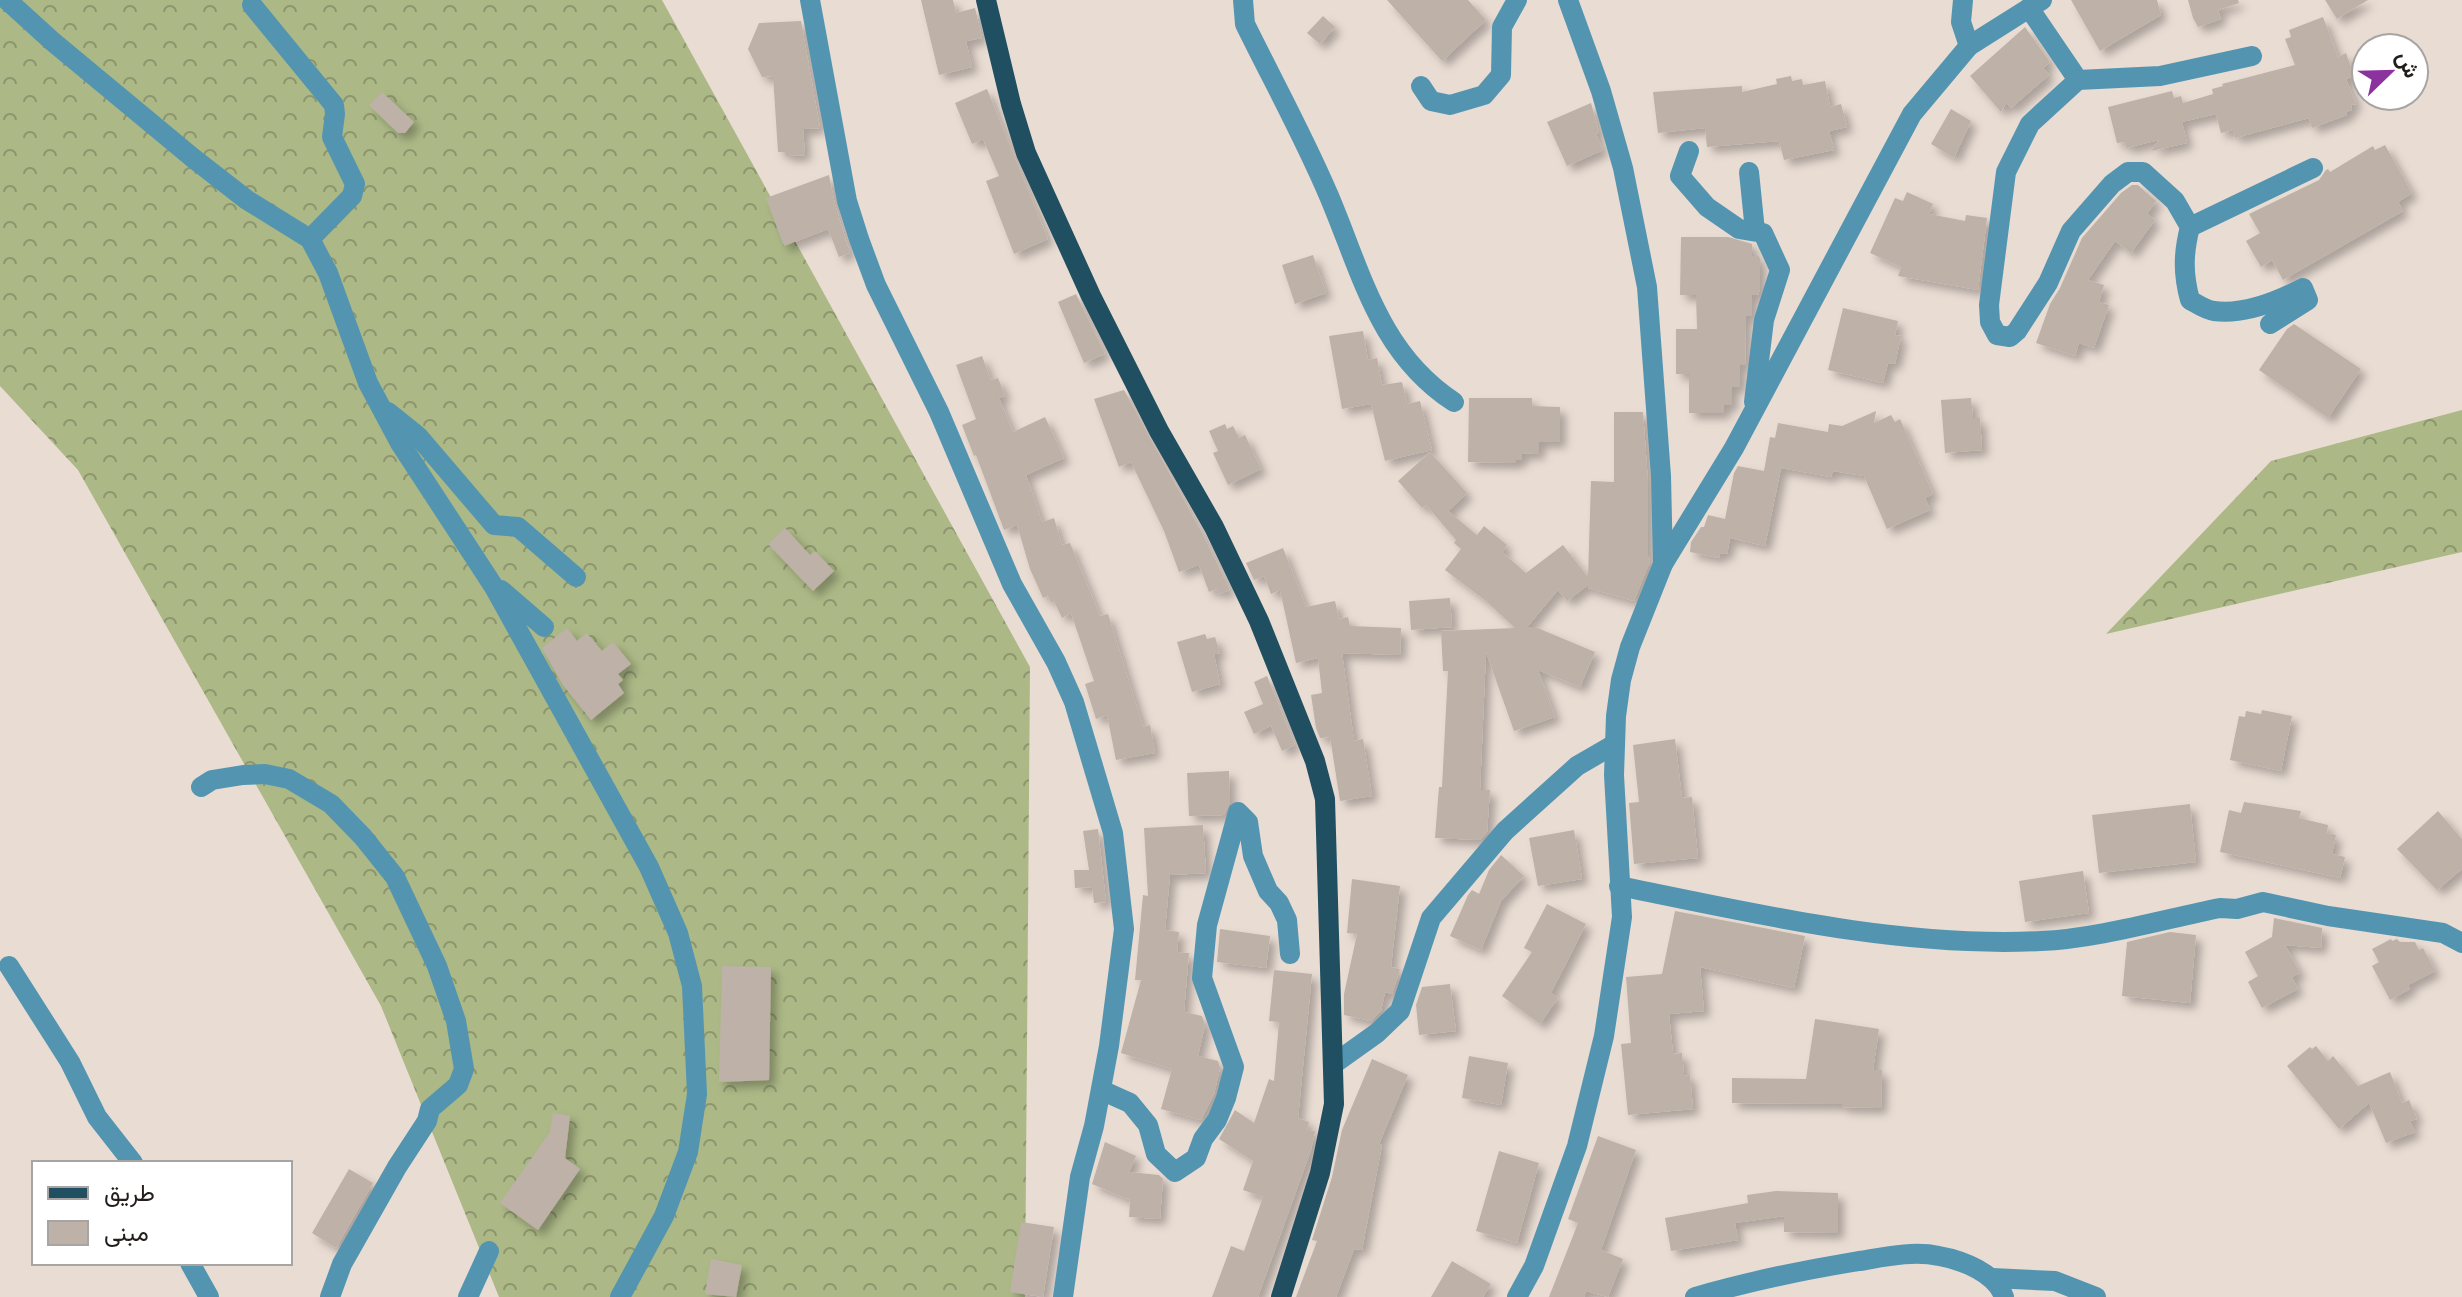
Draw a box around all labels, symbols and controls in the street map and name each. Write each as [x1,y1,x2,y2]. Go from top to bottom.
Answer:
north arrow [2350,32,2430,112]
text: ش [2390,47,2426,82]
legend [32,1161,292,1265]
text: طريق [104,1177,155,1208]
text: مبنى [104,1217,149,1247]

